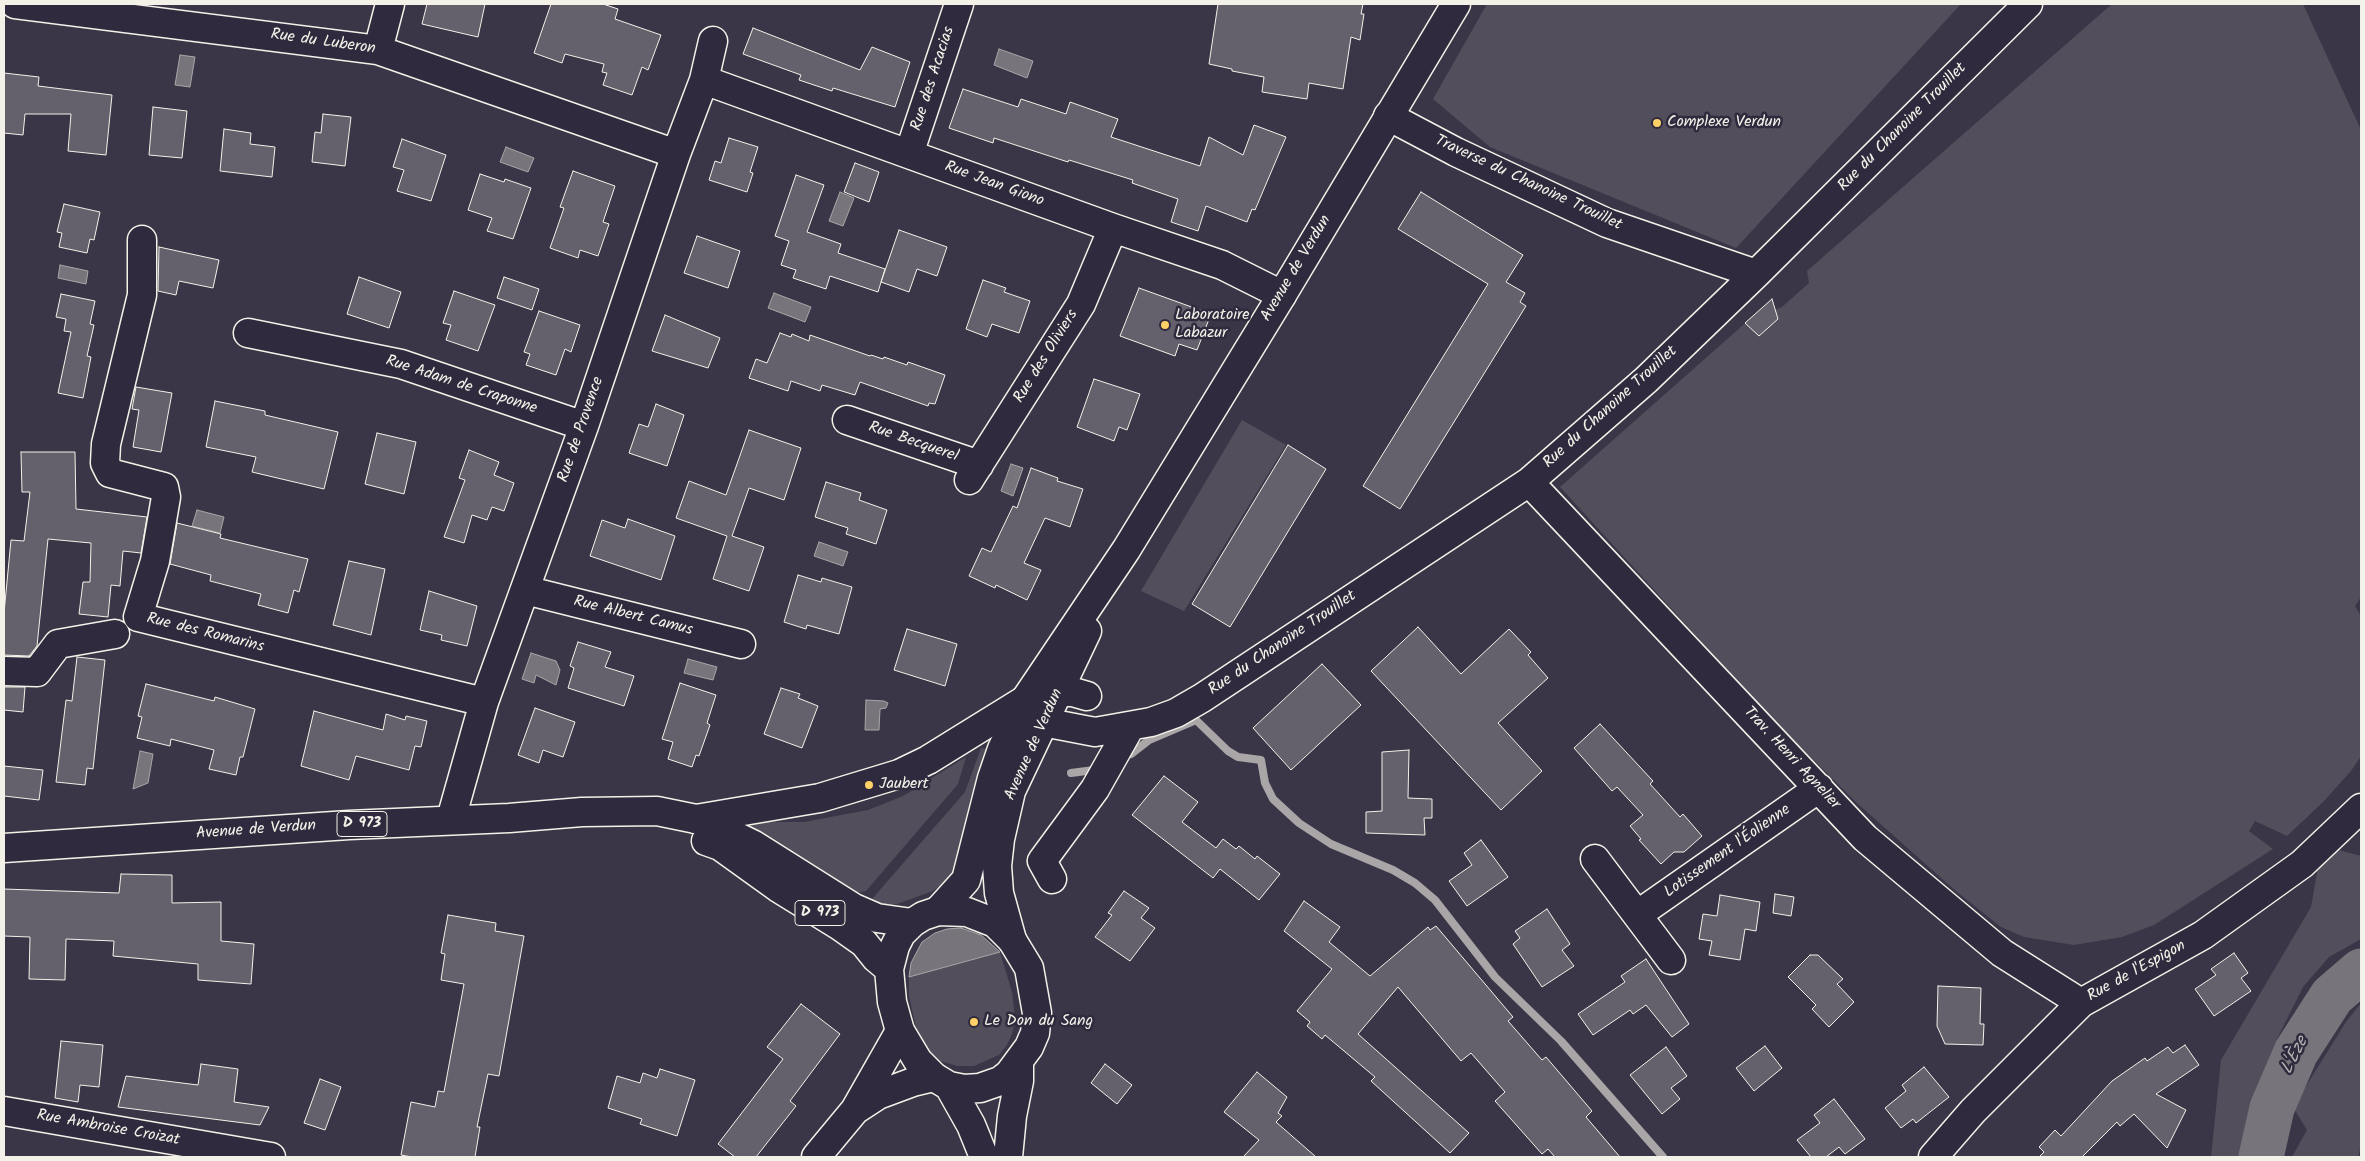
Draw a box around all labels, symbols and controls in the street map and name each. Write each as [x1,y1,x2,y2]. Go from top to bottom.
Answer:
street label: Rue des Acacias [908,24,960,134]
street label: Rue du Luberon [269,26,377,60]
street label: Rue du Chanoine Trouillet [1835,60,1971,196]
place label: Complexe Verdun [1667,113,1781,133]
marker: Complexe Verdun [1651,117,1663,129]
street label: Traverse du Chanoine Trouillet [1431,132,1625,236]
street label: Rue Jean Giono [942,158,1046,212]
street label: Avenue de Verdun [1258,212,1336,326]
place label: Laboratoire Labazur [1175,306,1249,344]
street label: Rue des Oliviers [1011,307,1083,407]
marker: Laboratoire Labazur [1159,319,1171,331]
street label: Rue du Chanoine Trouillet [1540,343,1682,473]
street label: Rue Adam de Craponne [383,352,539,420]
street label: Rue de Provence [555,375,609,485]
street label: Rue Becquerel [865,419,961,467]
street label: Rue du Chanoine Trouillet [1206,587,1360,701]
street label: Rue Albert Camus [571,593,695,641]
street label: Rue des Romarins [144,610,266,658]
street label: Avenue de Verdun [1002,686,1068,804]
street label: Trav. Henri Agnelier [1738,704,1844,814]
place label: Jaubert [879,775,929,795]
marker: Jaubert [863,779,875,791]
street label: Lotissement l'Éolienne [1661,801,1795,903]
road number: D 973 [337,812,387,836]
street label: Avenue de Verdun [195,817,317,845]
road number: D 973 [795,900,845,926]
street label: Rue de l'Espigon [2084,937,2190,1007]
place label: Le Don du Sang [984,1012,1093,1032]
marker: Le Don du Sang [968,1016,980,1028]
water label: L'Èze [2278,1034,2314,1078]
street label: Rue Ambroise Croizat [35,1107,181,1151]

